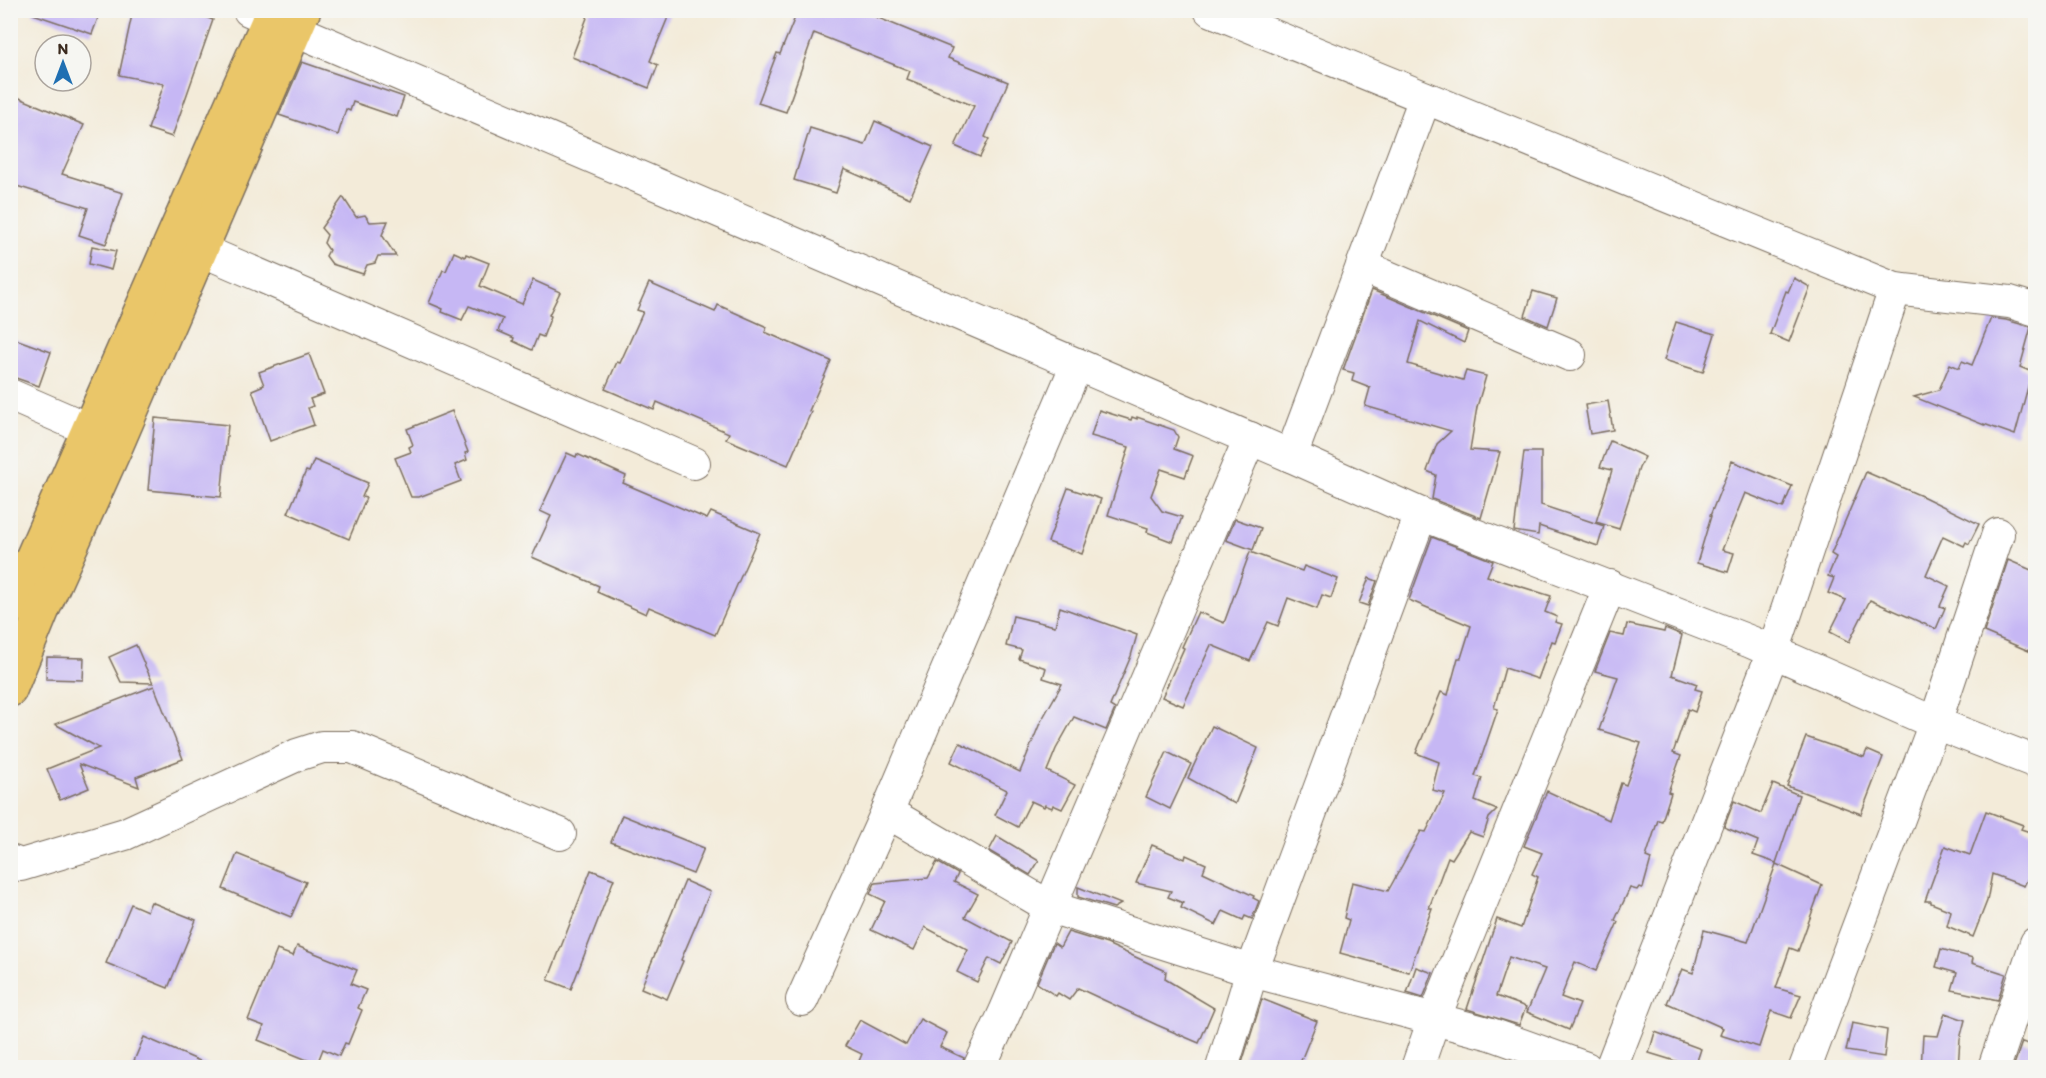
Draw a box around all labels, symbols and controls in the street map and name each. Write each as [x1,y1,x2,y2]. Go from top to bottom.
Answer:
north arrow [33,33,93,93]
text: N [58,39,68,58]

